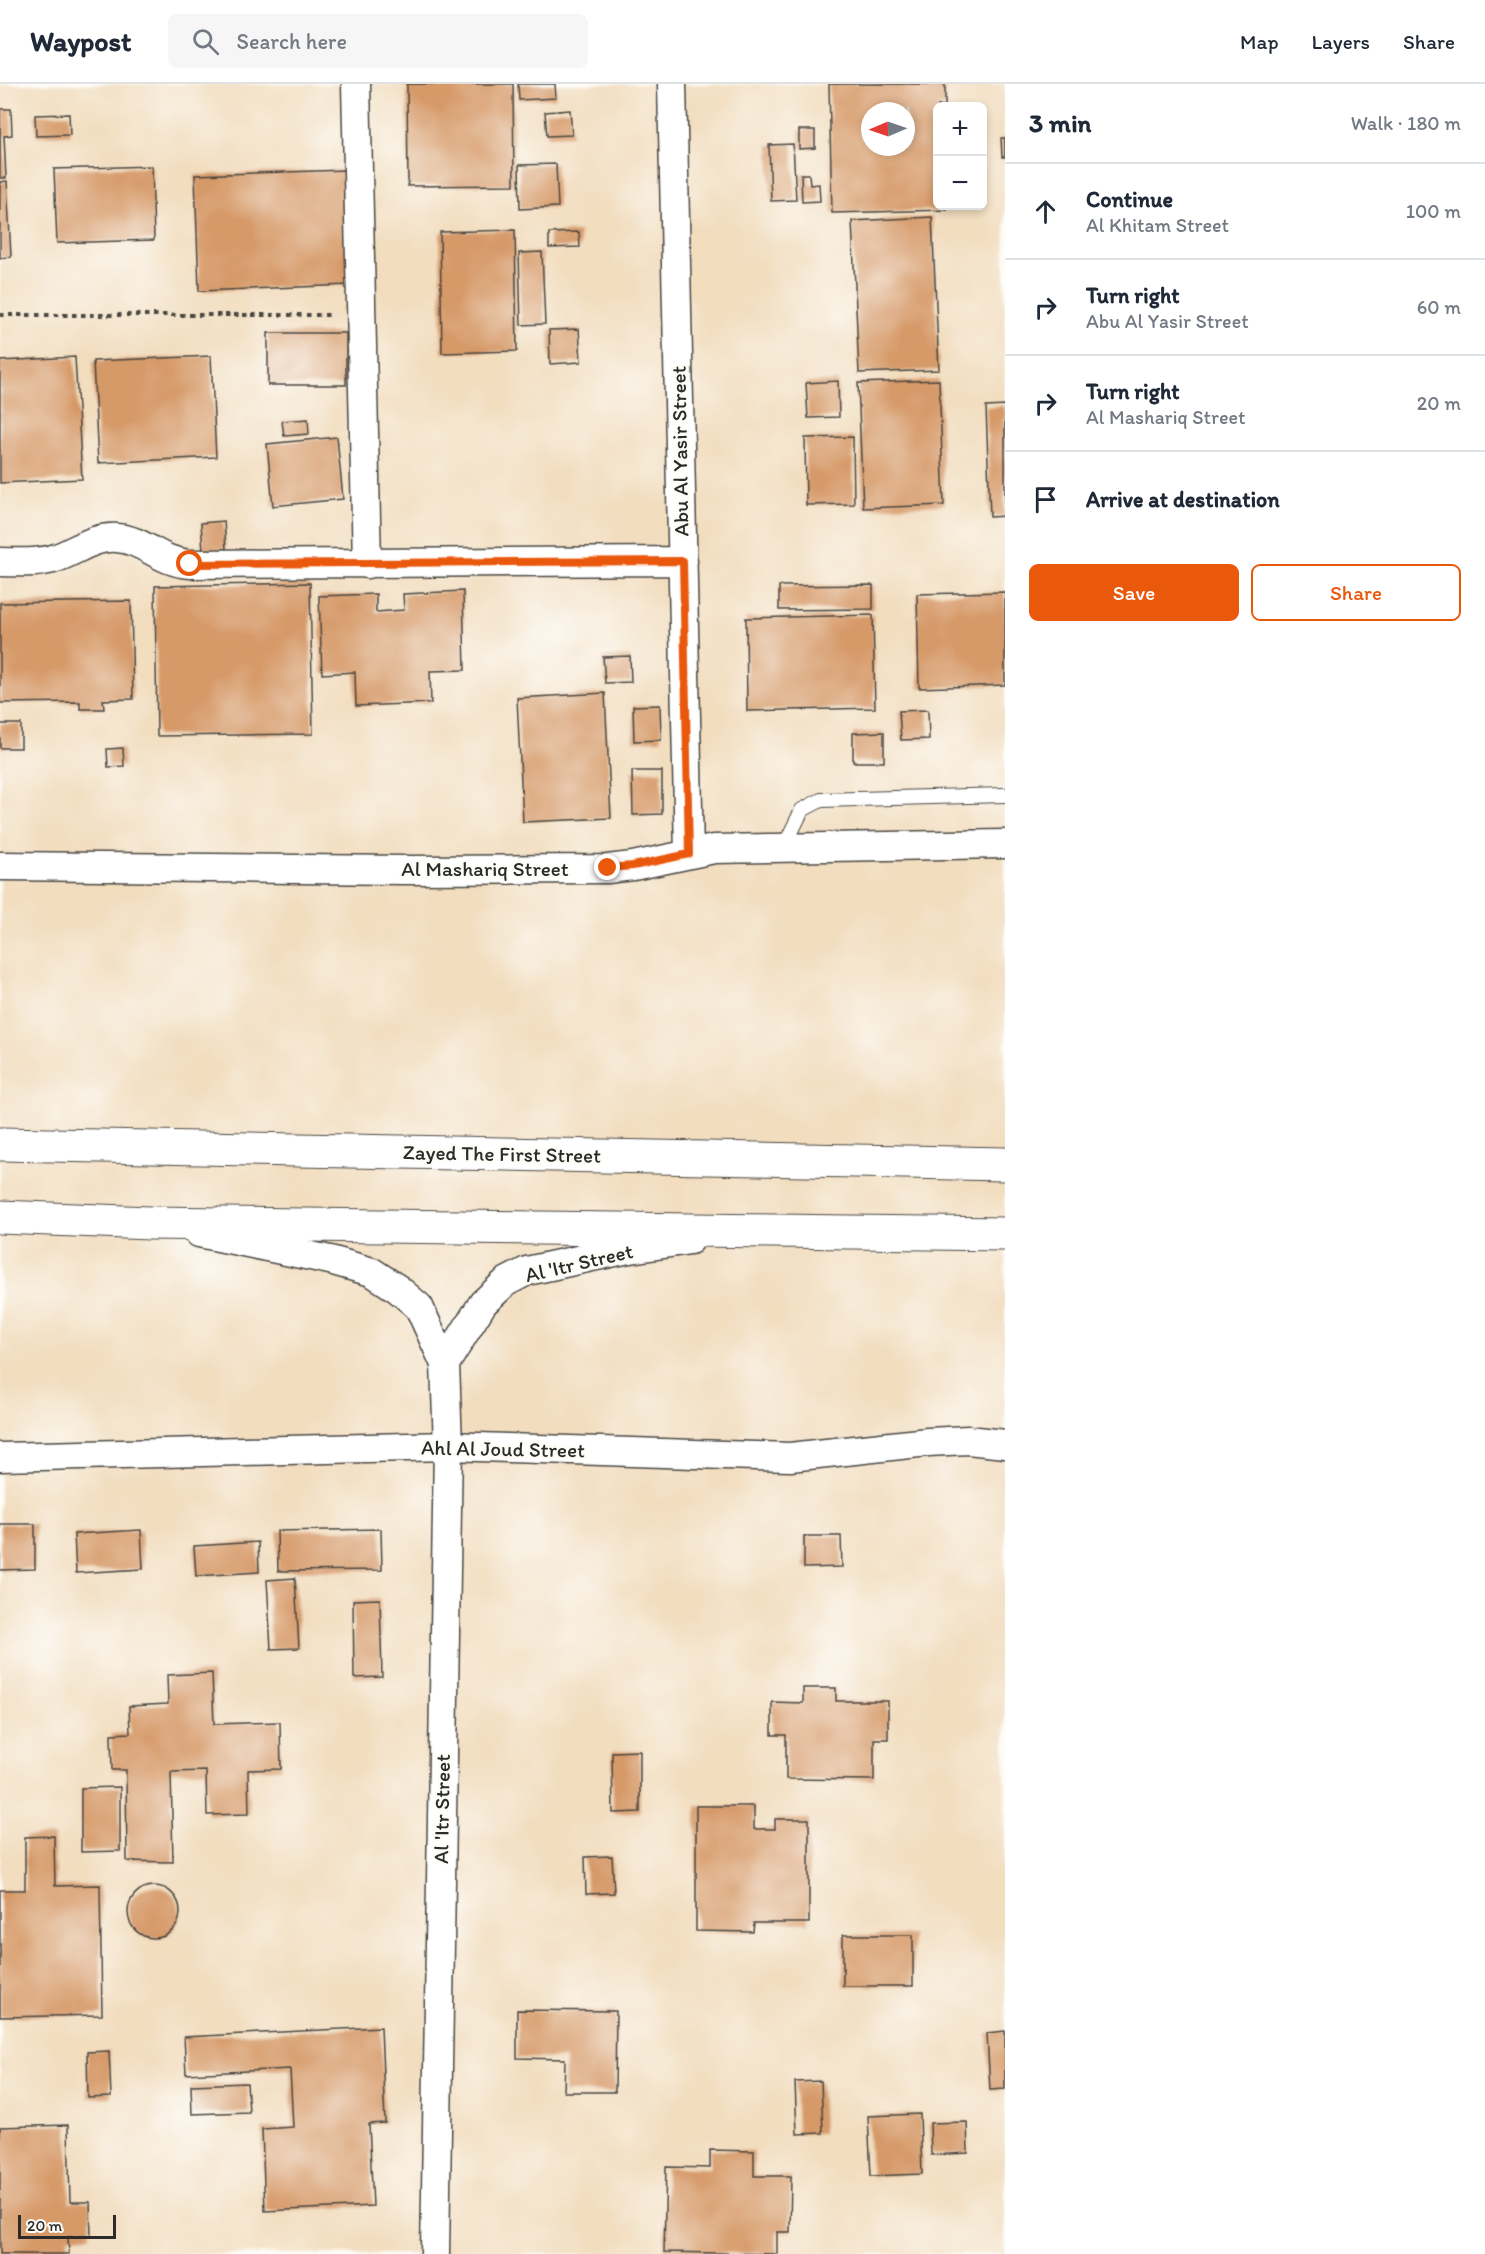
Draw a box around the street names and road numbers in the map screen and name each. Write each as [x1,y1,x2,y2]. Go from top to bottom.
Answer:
street label: Abu Al Yasir Street [666,365,693,537]
street label: Al Mashariq Street [401,856,569,881]
street label: Zayed The First Street [403,1139,601,1168]
street label: Al 'Itr Street [523,1238,635,1287]
street label: Ahl Al Joud Street [421,1435,585,1462]
street label: Al 'Itr Street [428,1754,455,1864]

